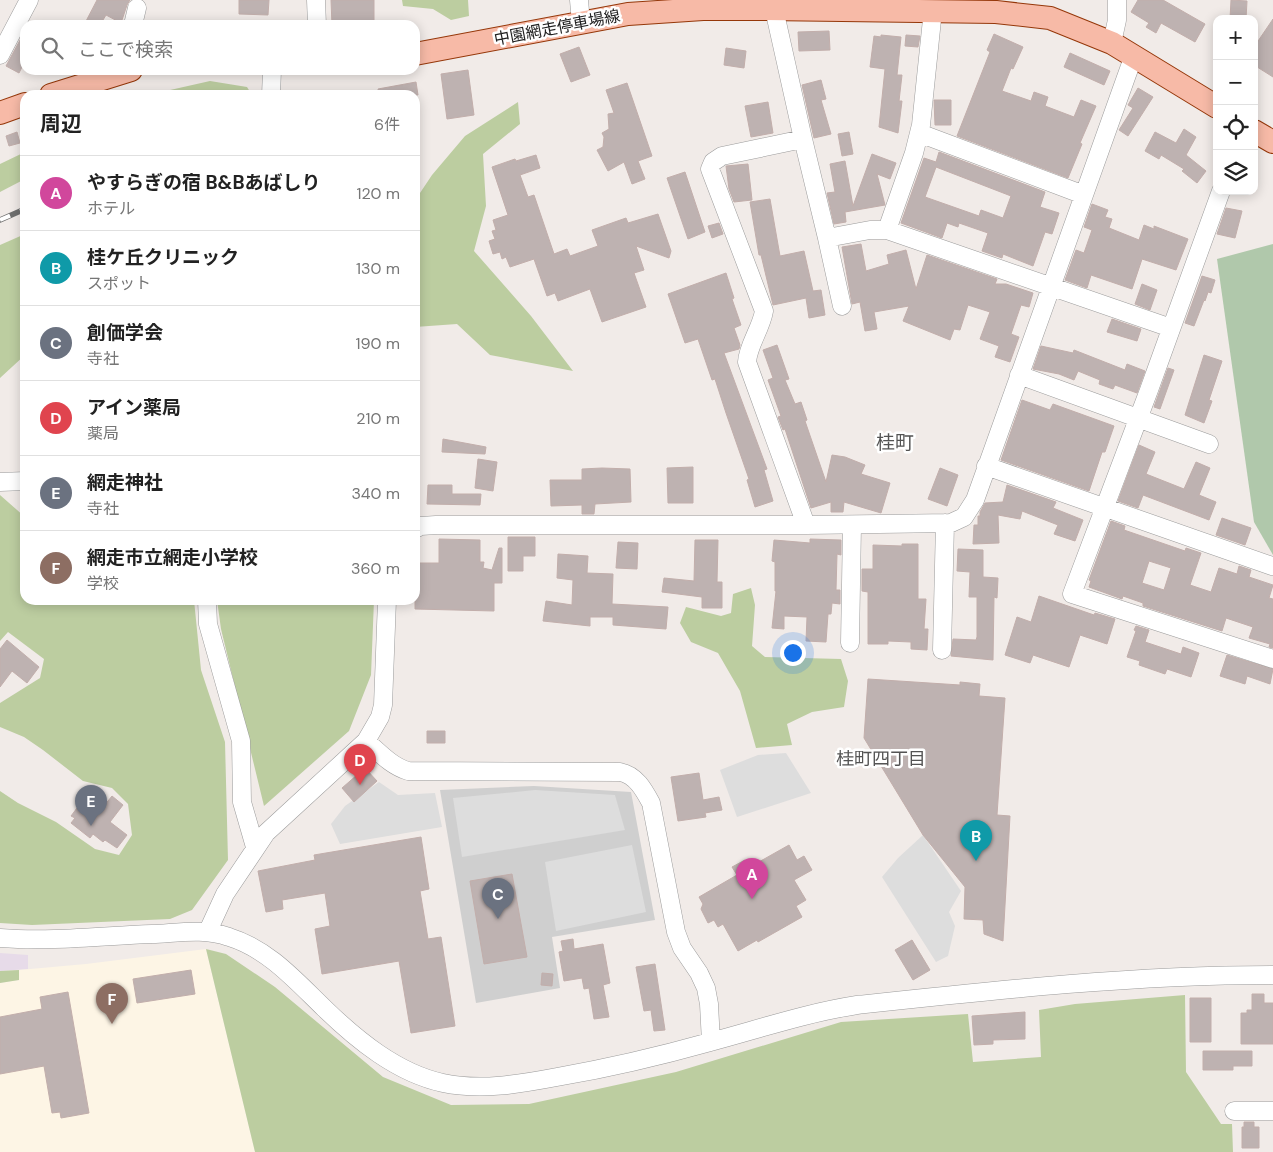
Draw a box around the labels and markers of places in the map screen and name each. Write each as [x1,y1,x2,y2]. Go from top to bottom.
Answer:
pin: D [344,744,376,785]
pin: E [75,785,107,826]
pin: B [960,820,992,861]
pin: A [736,858,768,899]
pin: C [482,878,514,919]
pin: F [96,983,128,1024]

